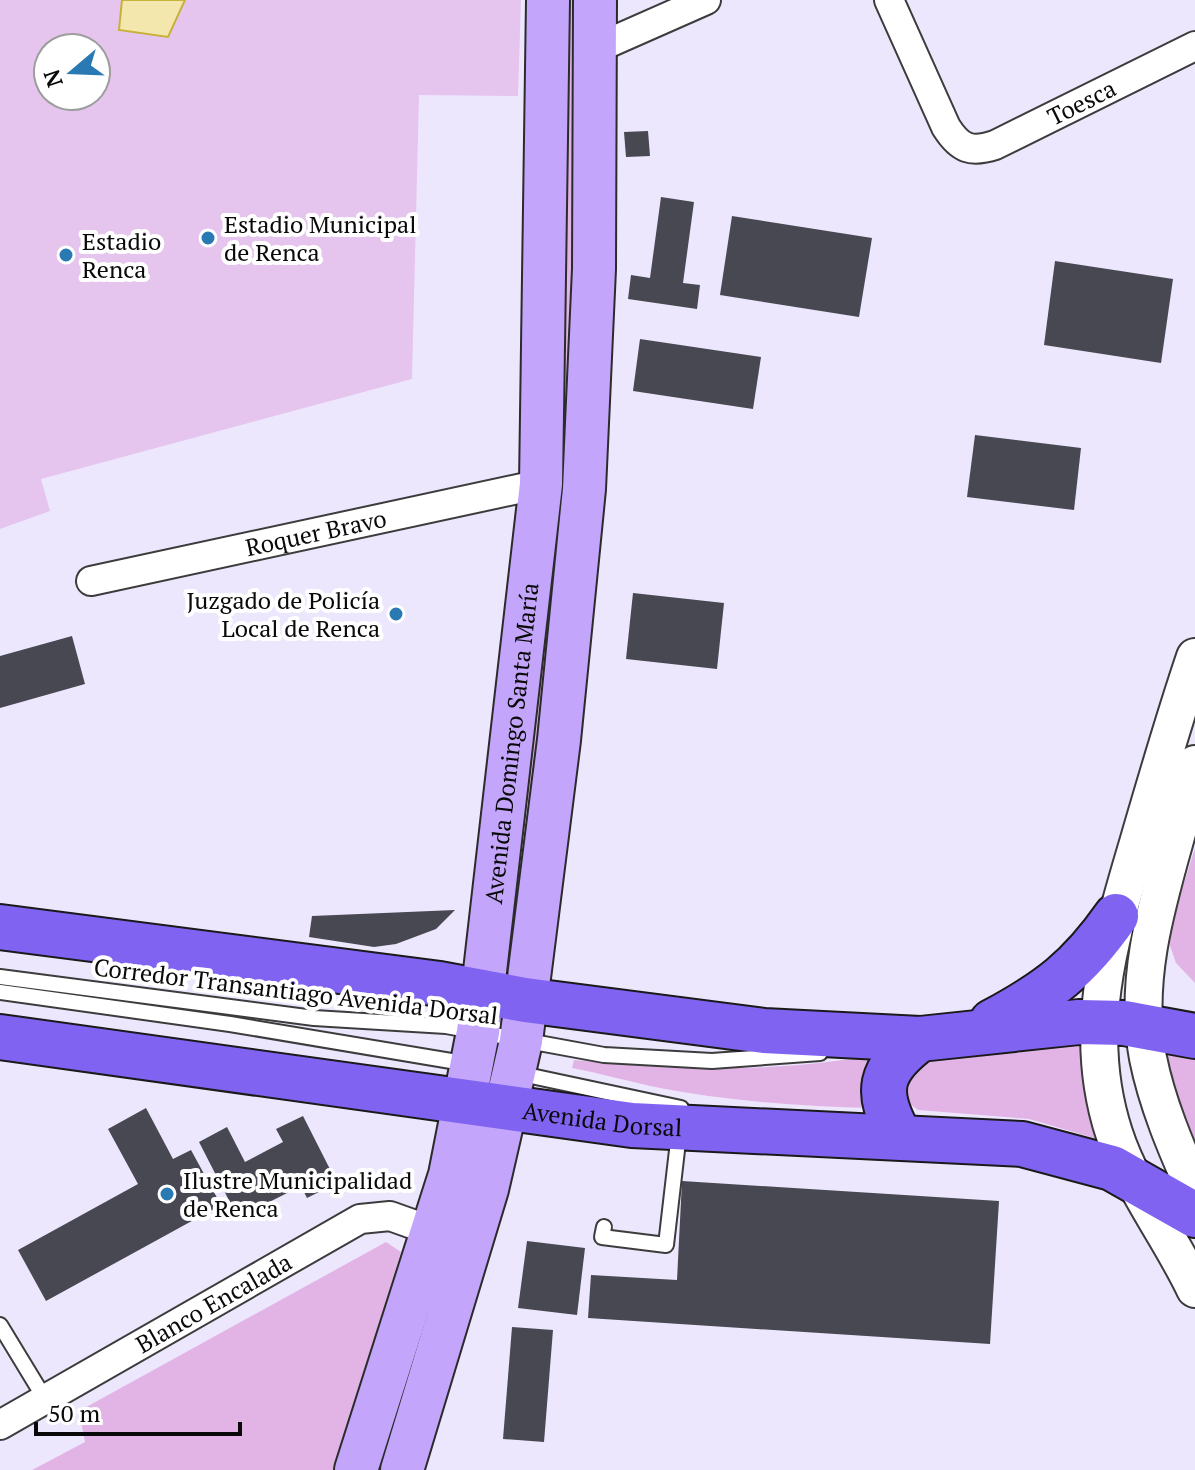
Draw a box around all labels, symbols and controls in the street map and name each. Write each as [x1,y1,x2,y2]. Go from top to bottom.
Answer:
north arrow [32,32,112,112]
text: N [36,66,69,91]
street label: Toesca [1042,72,1121,133]
place label: Estadio Municipal de Renca [224,208,416,268]
place label: Estadio Renca [82,225,161,285]
marker: Estadio Municipal de Renca [199,229,217,247]
marker: Estadio Renca [57,246,75,264]
street label: Roquer Bravo [242,502,389,563]
street label: Avenida Domingo Santa María [477,581,546,906]
place label: Juzgado de Policía Local de Renca [186,584,380,644]
marker: Juzgado de Policía Local de Renca [387,605,405,623]
street label: Corredor Transantiago Avenida Dorsal [92,950,500,1032]
street label: Avenida Dorsal [520,1094,683,1143]
place label: Ilustre Municipalidad de Renca [183,1164,412,1224]
marker: Ilustre Municipalidad de Renca [158,1185,176,1203]
street label: Blanco Encalada [130,1246,297,1360]
scale bar [36,1386,240,1436]
text: 50 m [48,1397,100,1429]

